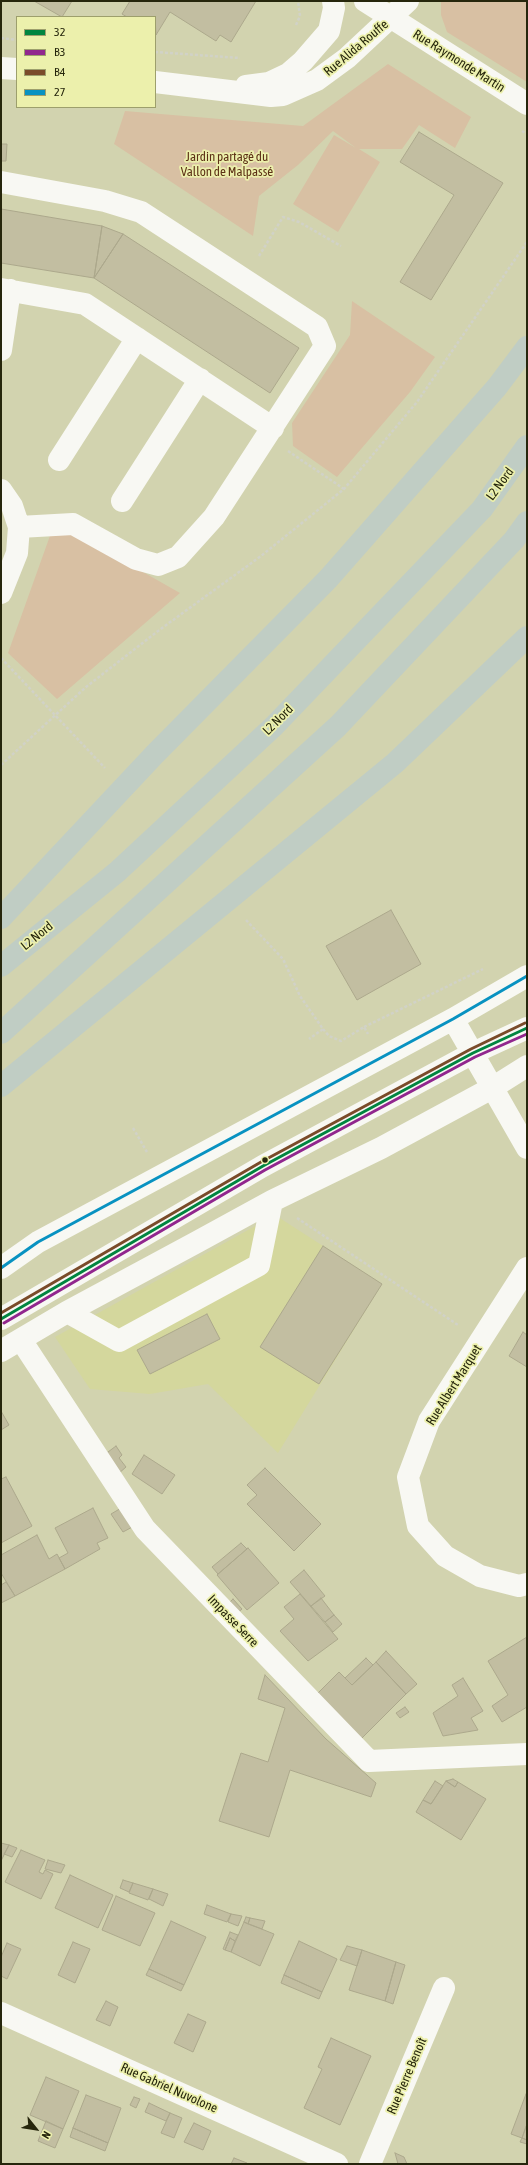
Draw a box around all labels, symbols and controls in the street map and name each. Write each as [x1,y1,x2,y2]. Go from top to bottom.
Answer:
legend [16,16,156,108]
street label: Rue Alida Rouffe [321,17,391,79]
text: 32 [54,25,65,39]
street label: Rue Raymonde Martin [410,26,508,96]
text: B3 [54,45,65,59]
text: B4 [54,65,65,79]
text: 27 [54,85,65,99]
park label: Jardin partagé du Vallon de Malpassé [181,149,273,180]
street label: L2 Nord [483,465,517,503]
street label: L2 Nord [260,702,296,738]
street label: L2 Nord [18,918,56,954]
unlabelled marker [260,1155,270,1165]
street label: Rue Albert Marquet [423,1342,485,1428]
street label: Impasse Serre [204,1592,262,1650]
street label: Rue Pierre Benoît [384,2035,430,2117]
street label: Rue Gabriel Nuvolone [118,2060,220,2116]
north arrow [16,2109,56,2149]
text: N [40,2129,53,2141]

